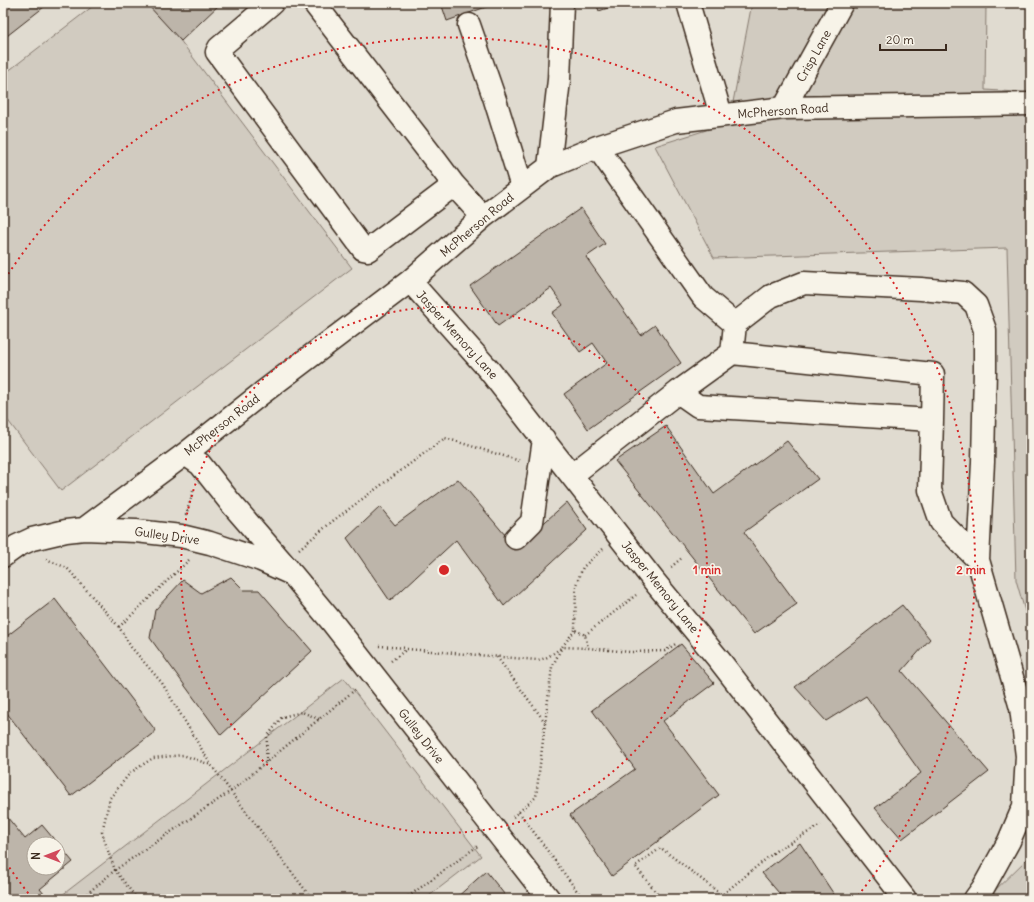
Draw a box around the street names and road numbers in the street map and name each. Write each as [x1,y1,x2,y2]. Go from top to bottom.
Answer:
street label: Crisp Lane [793,27,834,84]
street label: McPherson Road [737,100,829,121]
street label: McPherson Road [437,190,516,260]
street label: Jasper Memory Lane [414,287,501,382]
street label: McPherson Road [181,391,262,459]
street label: Gulley Drive [134,524,201,547]
street label: Jasper Memory Lane [619,538,702,636]
street label: Gulley Drive [395,705,447,766]

